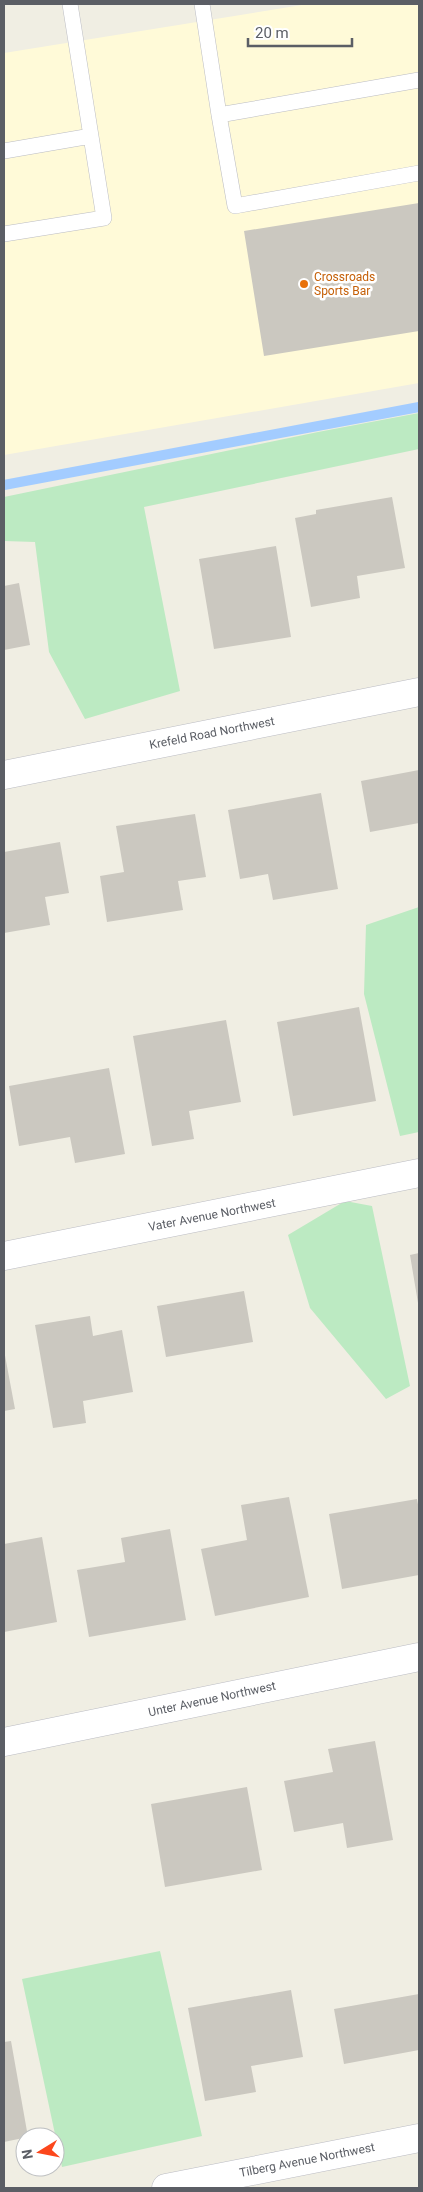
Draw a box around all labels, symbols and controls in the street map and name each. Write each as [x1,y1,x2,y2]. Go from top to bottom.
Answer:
scale bar [248,15,352,47]
text: 20 m [255,24,289,42]
place label: Crossroads Sports Bar [314,270,375,298]
marker: Crossroads Sports Bar [298,278,310,290]
street label: Krefeld Road Northwest [148,714,276,752]
street label: Vater Avenue Northwest [147,1196,277,1234]
street label: Unter Avenue Northwest [147,1679,277,1719]
north arrow [15,2127,65,2177]
street label: Tilberg Avenue Northwest [238,2140,376,2180]
text: N [18,2148,36,2161]

